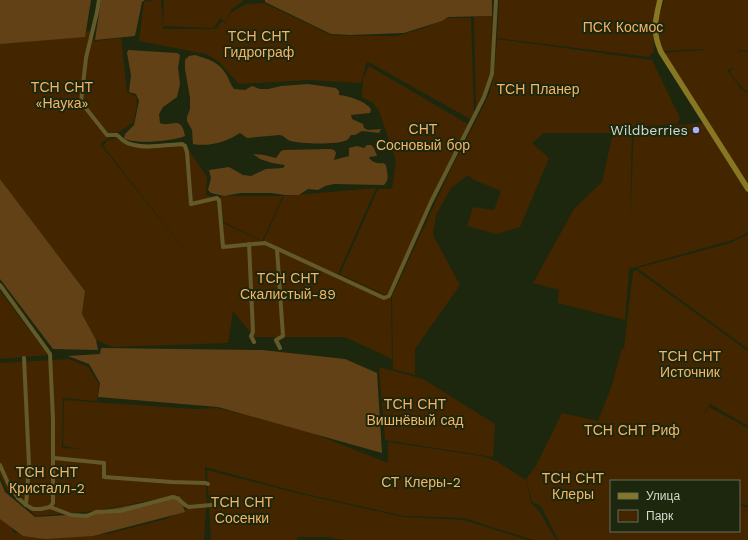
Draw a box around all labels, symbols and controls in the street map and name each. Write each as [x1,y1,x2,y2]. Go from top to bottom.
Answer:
park label: ПСК Космос [583,19,663,35]
park label: ТСН СНТ Гидрограф [224,28,294,60]
park label: ТСН СНТ «Наука» [31,79,94,111]
park label: ТСН Планер [497,81,580,97]
park label: СНТ Сосновый бор [376,121,470,153]
place label: Wildberries [610,122,688,138]
marker: Wildberries [691,125,701,135]
park label: ТСН СНТ Скалистый-89 [240,270,336,302]
park label: ТСН СНТ Источник [659,348,722,380]
park label: ТСН СНТ Вишнёвый сад [367,396,463,428]
park label: ТСН СНТ Риф [584,422,680,438]
park label: ТСН СНТ Кристалл-2 [9,464,85,496]
park label: ТСН СНТ Клеры [542,470,605,502]
park label: СТ Клеры-2 [381,474,461,490]
legend [610,480,740,532]
text: Улица [646,489,680,503]
park label: ТСН СНТ Сосенки [211,494,274,526]
text: Парк [646,509,674,523]

